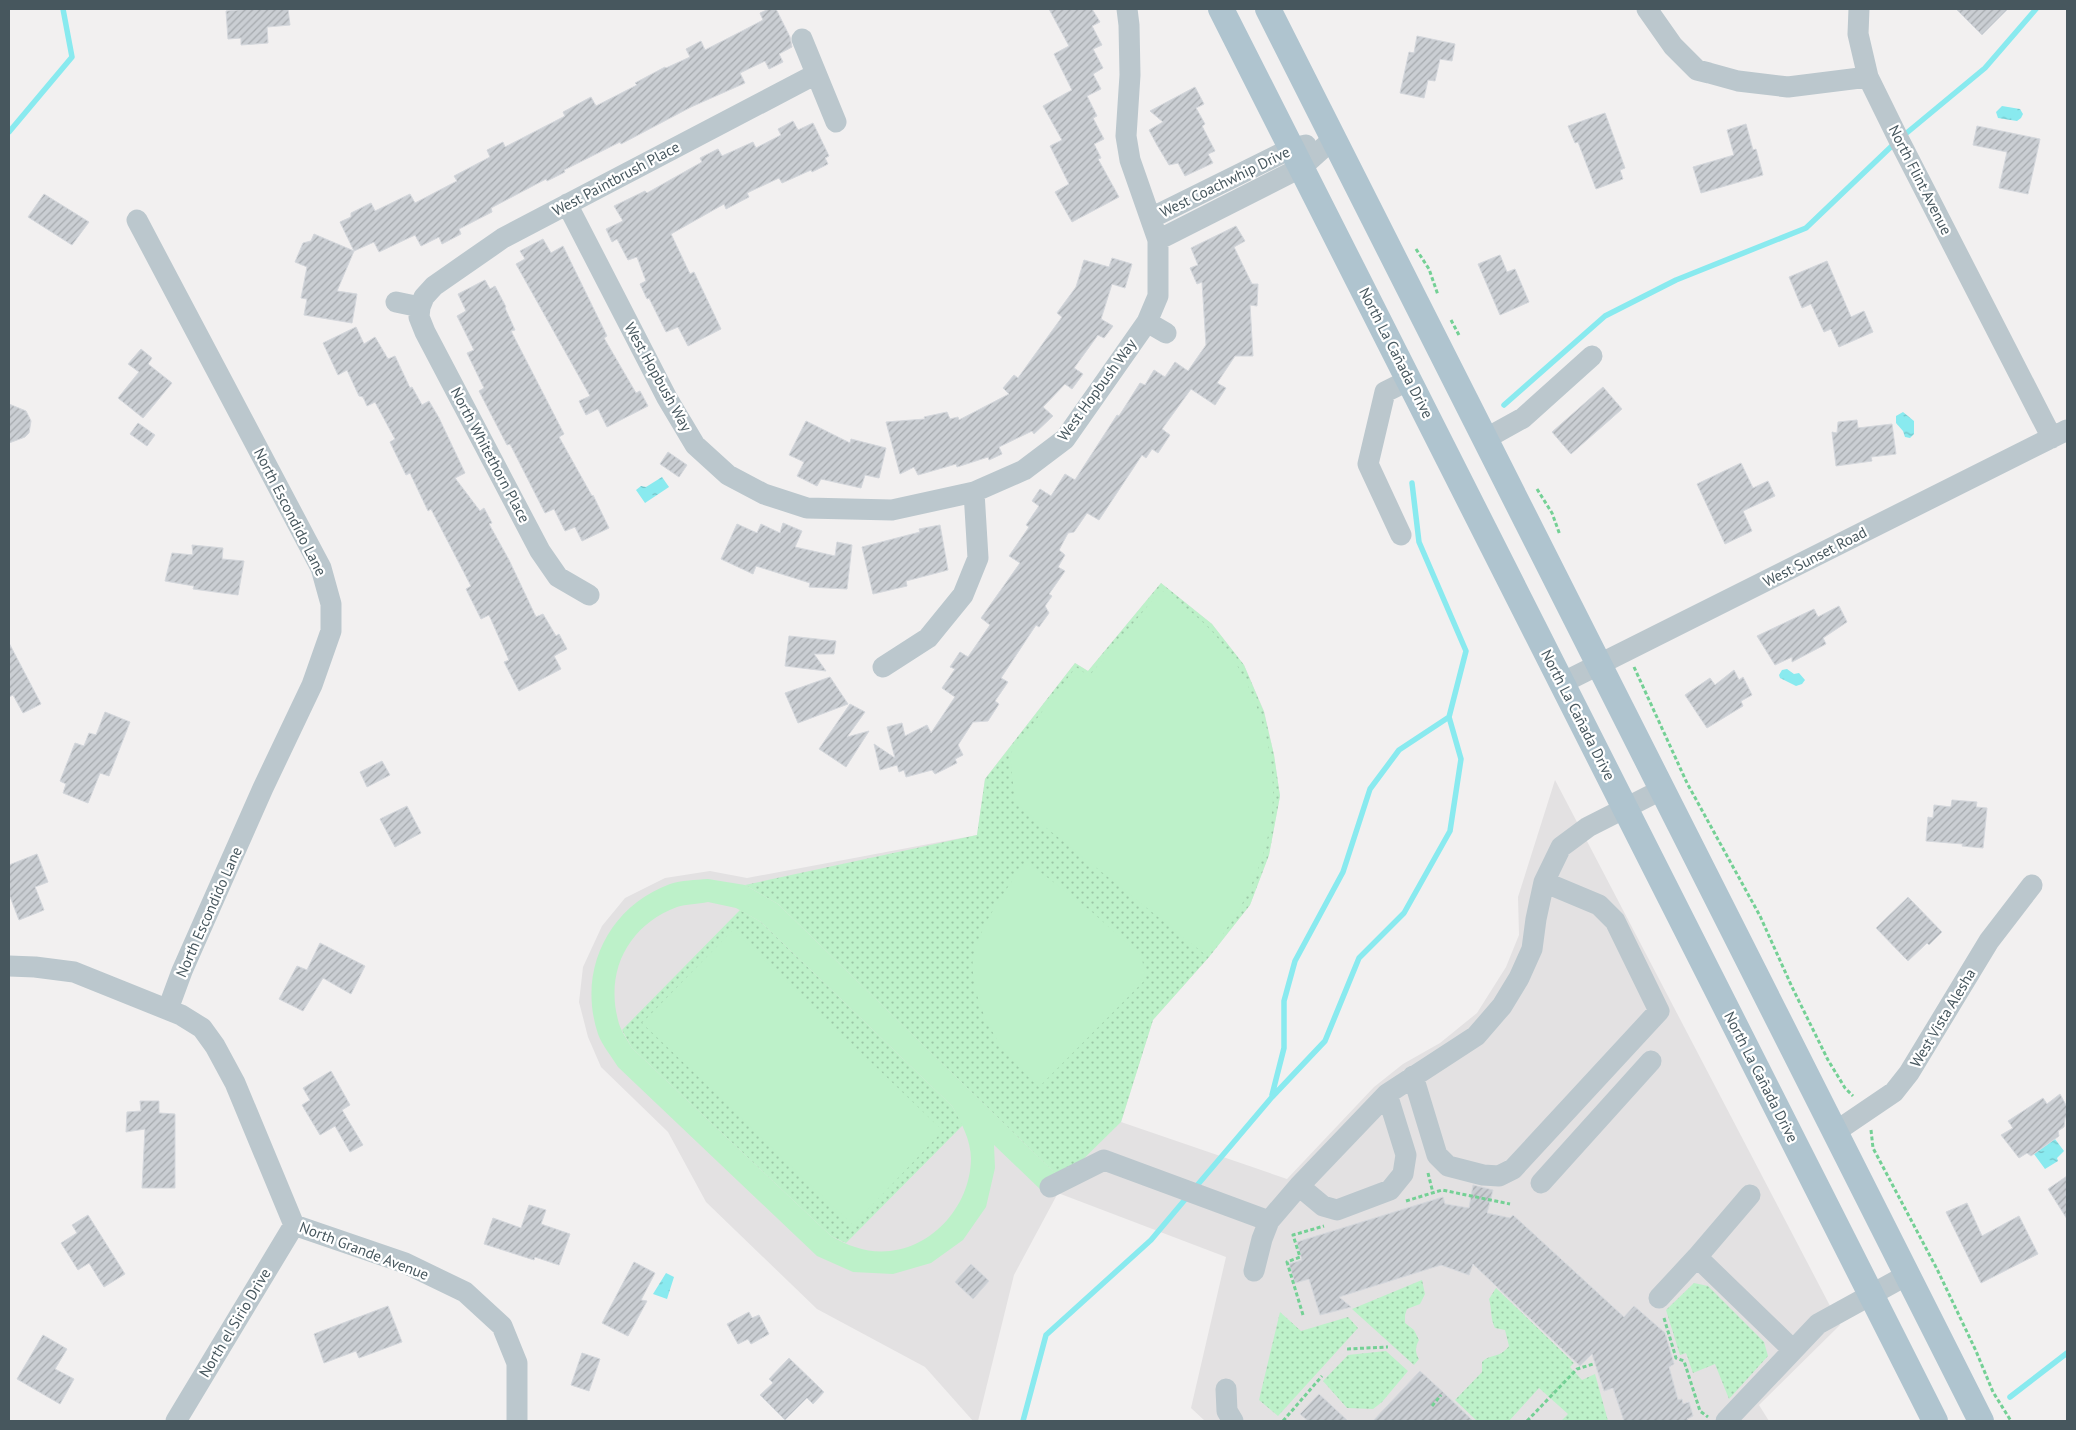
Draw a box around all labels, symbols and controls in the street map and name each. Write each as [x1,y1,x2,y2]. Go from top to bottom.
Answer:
street label: North Flint Avenue [1885,122,1956,238]
street label: West Paintbrush Place [549,137,683,220]
street label: West Coachwhip Drive [1157,142,1293,221]
street label: North La Cañada Drive [1355,284,1438,421]
street label: West Hopbush Way [621,319,696,435]
street label: West Hopbush Way [1053,335,1140,445]
street label: North Whitethorn Place [447,384,534,526]
street label: North Escondido Lane [250,445,331,579]
street label: West Sunset Road [1760,522,1870,591]
street label: North La Cañada Drive [1537,646,1620,783]
street label: North Escondido Lane [171,844,246,980]
street label: West Vista Alesha [1906,965,1980,1071]
street label: North La Cañada Drive [1720,1008,1803,1145]
street label: North Grande Avenue [297,1217,432,1284]
street label: North el Sirio Drive [195,1265,275,1381]

